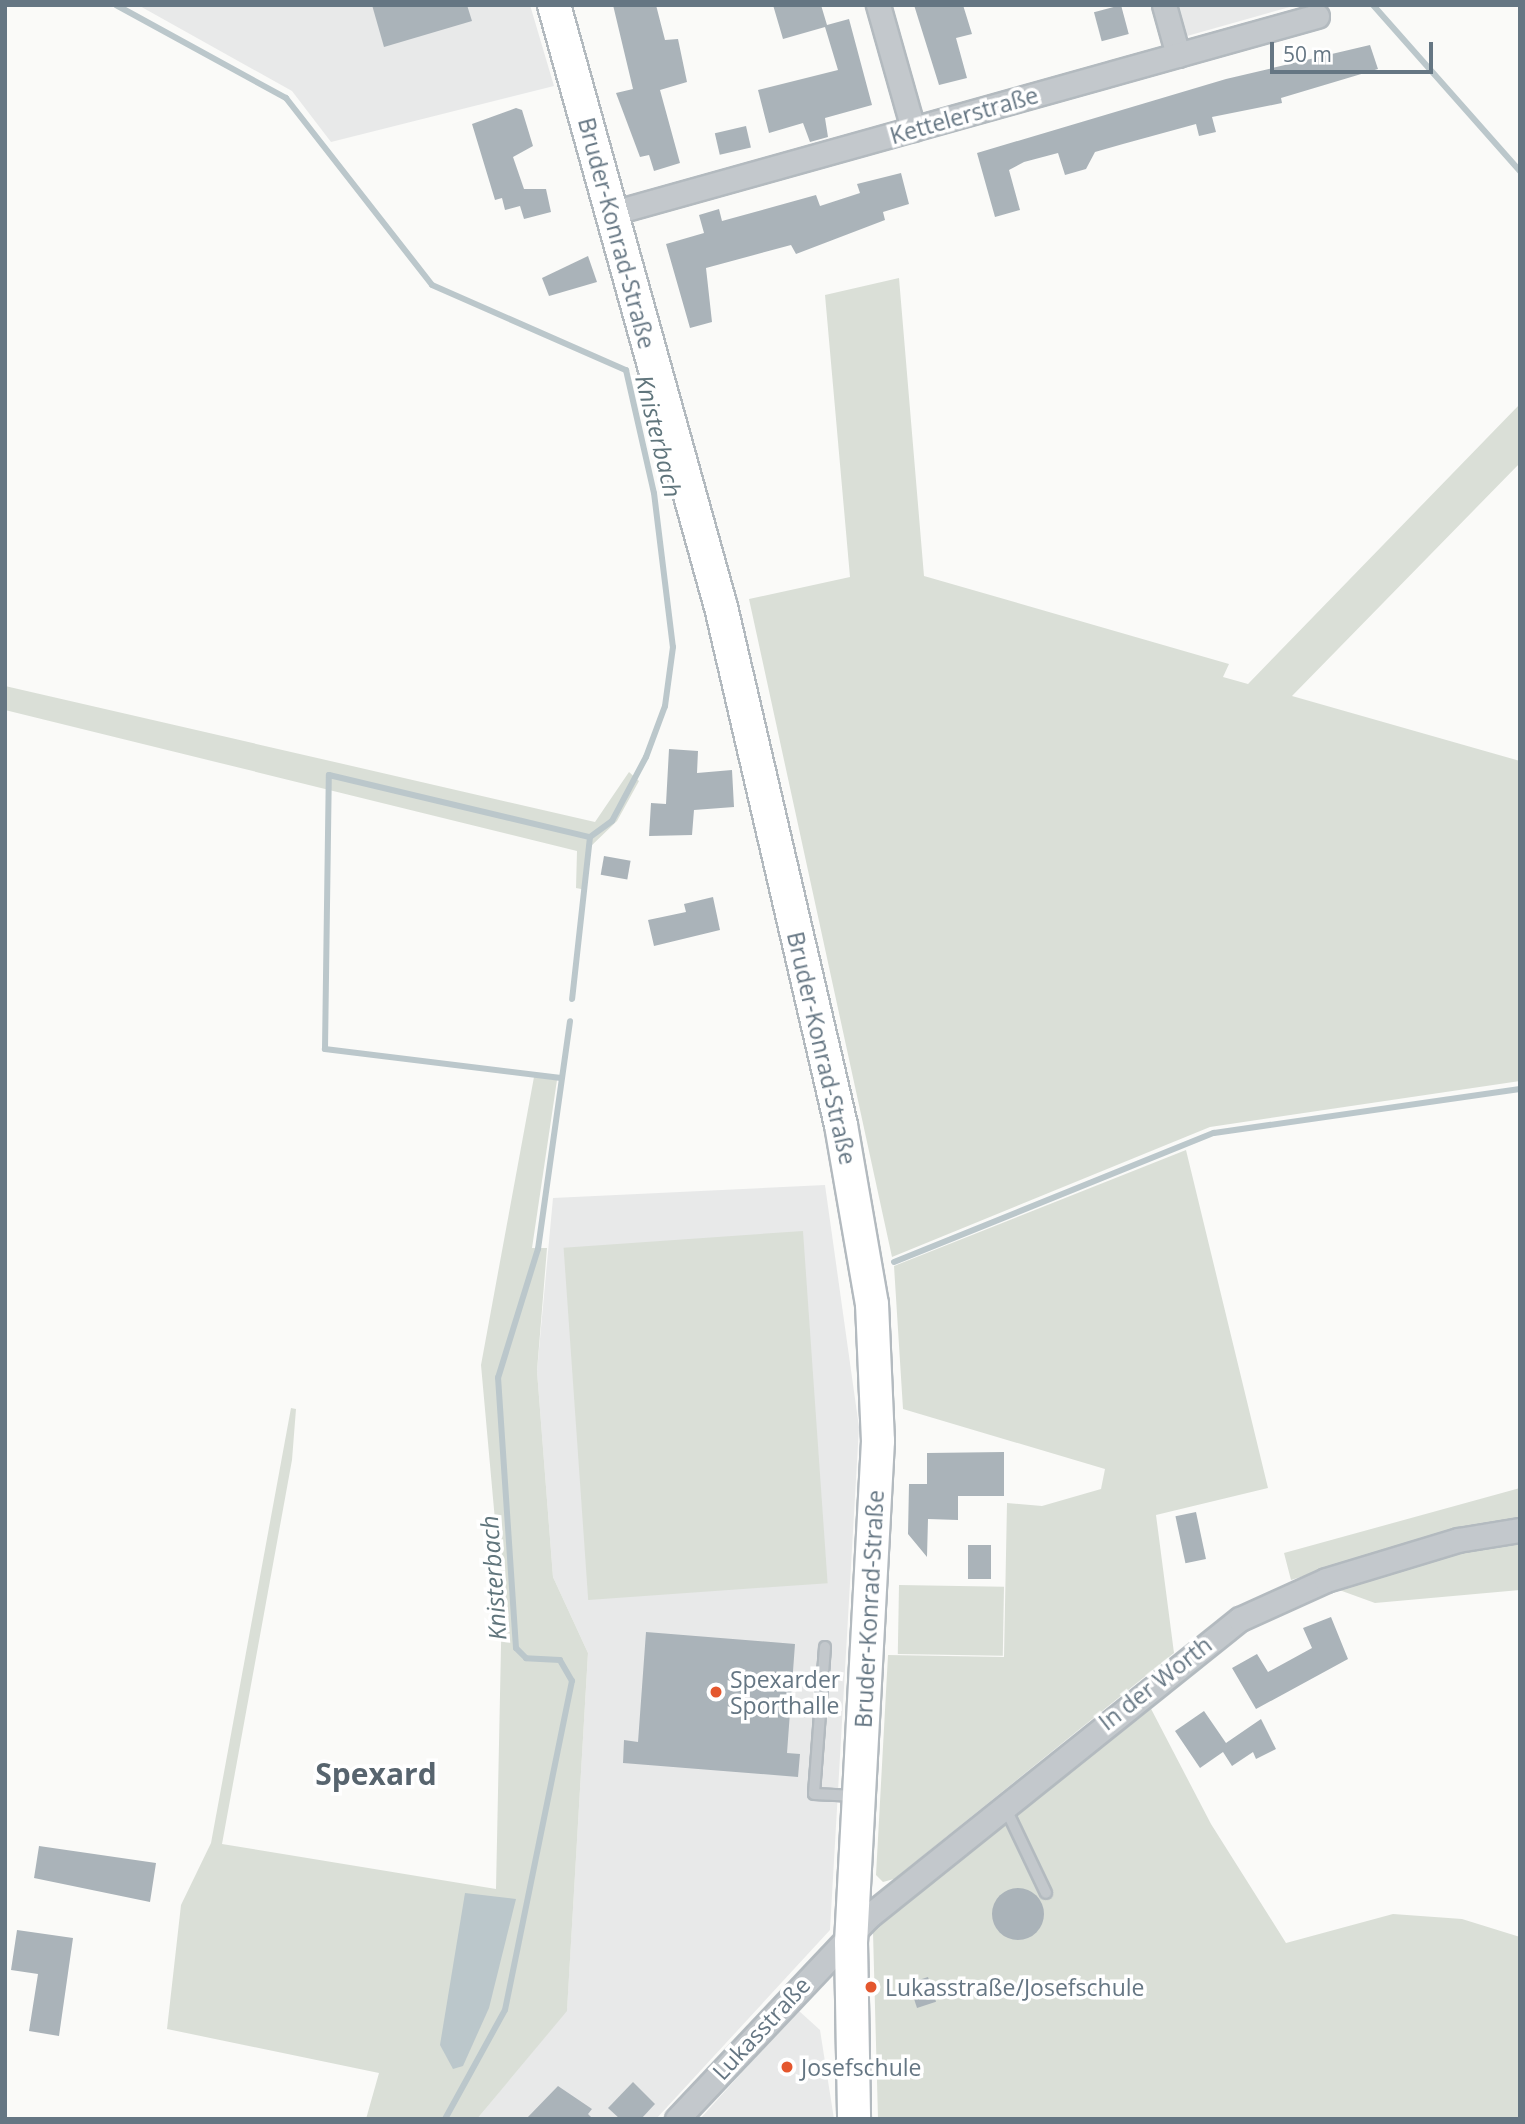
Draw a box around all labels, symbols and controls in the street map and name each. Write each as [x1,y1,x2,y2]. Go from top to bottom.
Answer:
scale bar [1273,28,1436,72]
text: 50 m [1283,40,1332,68]
street label: Kettelerstraße [887,81,1041,149]
street label: Bruder-Konrad-Straße [573,114,661,352]
water label: Knisterbach [630,372,688,500]
street label: Bruder-Konrad-Straße [782,929,862,1167]
street label: Bruder-Konrad-Straße [849,1489,889,1729]
water label: Knisterbach [474,1515,512,1641]
street label: In der Worth [1093,1630,1217,1736]
place label: Spexarder Sporthalle [730,1665,840,1719]
marker: Spexarder Sporthalle [708,1684,724,1700]
district label: Spexard [315,1756,437,1792]
street label: Lukasstraße [706,1971,816,2085]
place label: Lukasstraße/Josefschule [885,1973,1144,2001]
marker: Lukasstraße/Josefschule [863,1979,879,1995]
place label: Josefschule [801,2053,922,2081]
marker: Josefschule [779,2059,795,2075]

